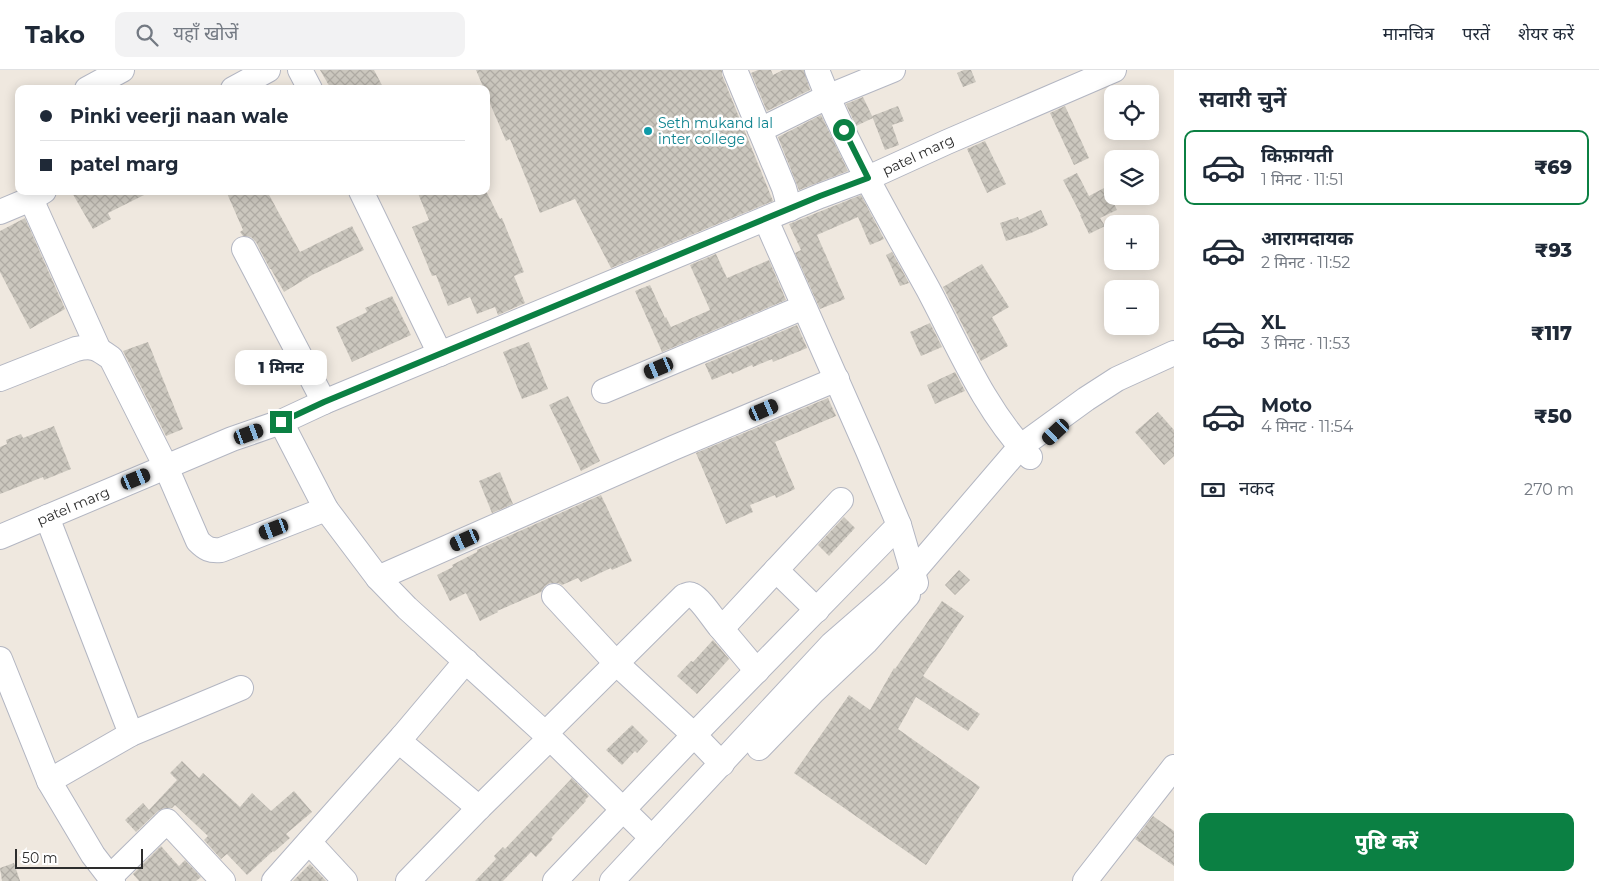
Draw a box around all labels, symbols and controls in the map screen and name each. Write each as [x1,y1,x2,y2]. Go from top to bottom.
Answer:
search box [115,12,465,57]
text: Tako [25,20,85,49]
icon: search [133,21,161,49]
text: यहाँ खोजें [173,22,238,45]
text: मानचित्र [1383,23,1434,45]
text: परतें [1462,23,1490,45]
text: शेयर करें [1518,23,1574,45]
map controls [1104,85,1159,335]
button: locate [1104,85,1159,140]
text: सवारी चुनें [1199,86,1286,113]
text: Pinki veerji naan wale [70,105,288,128]
place label: Seth mukand lal inter college [658,114,773,148]
route start [833,119,855,141]
marker: Seth mukand lal inter college [642,125,654,137]
street label: patel marg [879,131,957,179]
text: किफ़ायती [1261,144,1333,167]
icon: car [1201,145,1246,190]
button: layers [1104,150,1159,205]
text: patel marg [70,153,179,176]
text: ₹69 [1534,156,1572,179]
text: 1 मिनट · 11:51 [1261,170,1344,189]
button: + [1104,215,1159,270]
text: आरामदायक [1261,227,1353,250]
icon: car [1201,228,1246,273]
text: ₹93 [1535,239,1572,262]
text: 2 मिनट · 11:52 [1261,253,1350,272]
button: − [1104,280,1159,335]
icon: car [1201,311,1246,356]
text: XL [1261,311,1286,334]
text: ₹117 [1531,322,1572,345]
text: 3 मिनट · 11:53 [1261,334,1350,353]
callout: 1 मिनट [235,350,327,384]
car [642,355,675,381]
text: 1 मिनट [258,358,304,377]
icon: car [1201,394,1246,439]
text: Moto [1261,394,1312,417]
car [747,397,780,423]
text: ₹50 [1534,405,1572,428]
route end [270,411,292,433]
car [1039,416,1072,448]
text: 4 मिनट · 11:54 [1261,417,1353,436]
car [232,422,265,446]
car [119,466,152,492]
icon: cash [1199,476,1227,504]
text: नकद [1239,477,1274,500]
text: 270 m [1524,480,1574,499]
street label: patel marg [34,483,112,529]
car [257,517,290,541]
car [448,527,481,553]
button: पुष्टि करें [1199,813,1574,871]
scale bar [15,846,142,869]
text: 50 m [22,849,58,867]

